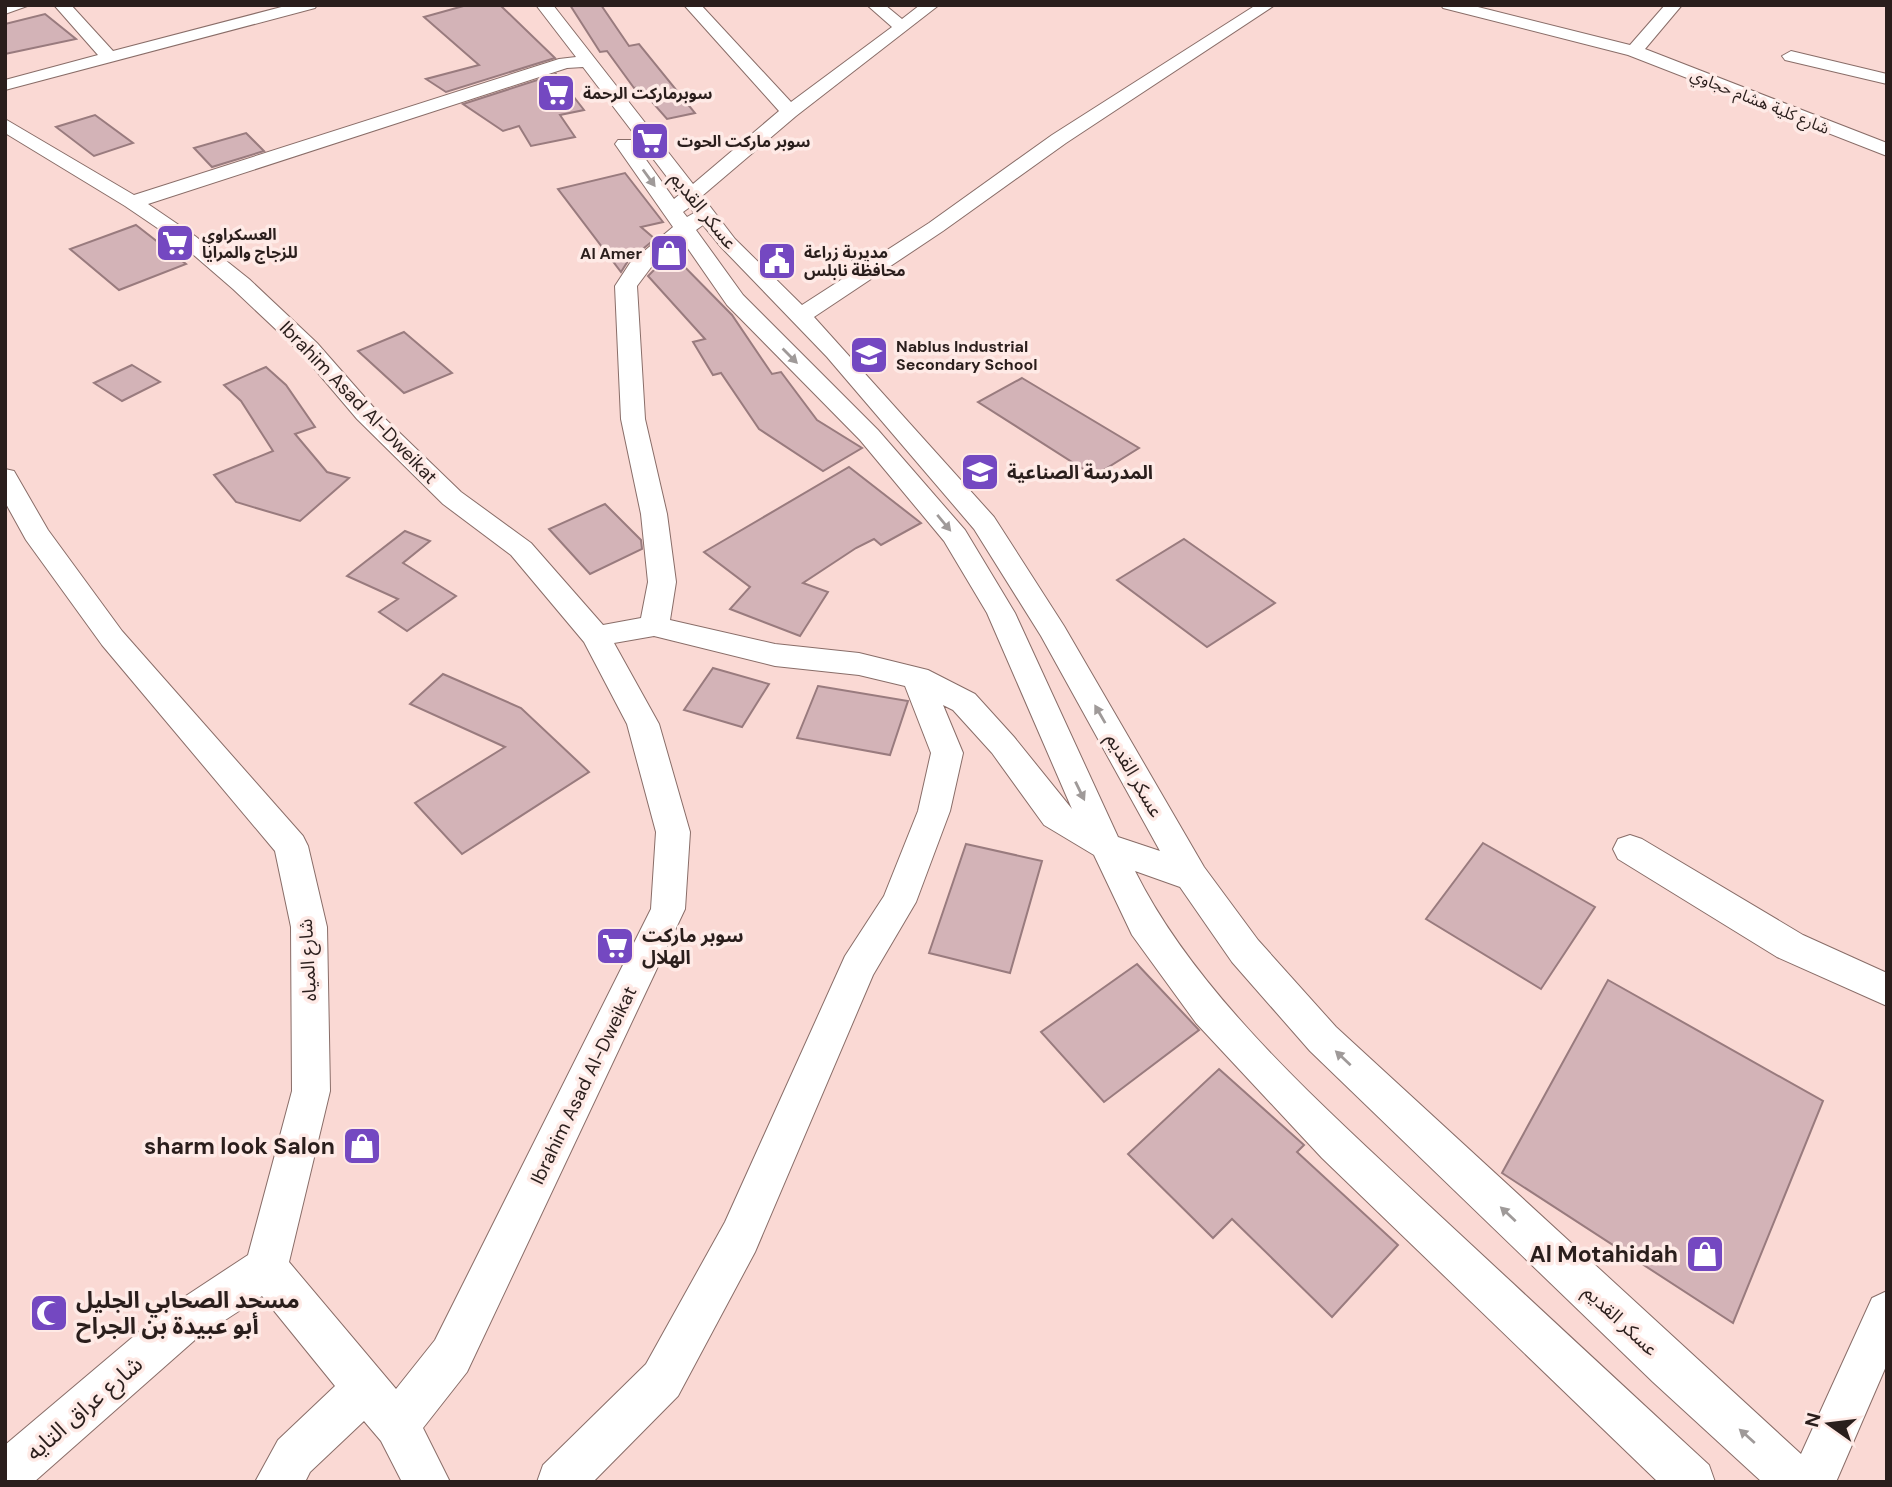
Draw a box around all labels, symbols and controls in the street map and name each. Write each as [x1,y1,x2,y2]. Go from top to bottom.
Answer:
street label: شارع كلية هشام حجاوي [1687,64,1832,141]
supermarket icon: سوبرماركت الرحمة [535,72,577,114]
place label: سوبرماركت الرحمة [583,83,712,104]
supermarket icon: سوبر ماركت الحوت [629,120,671,162]
place label: سوبر ماركت الحوت [677,131,811,152]
street label: عسكر القديم [663,166,743,256]
one-way arrow [642,169,656,187]
supermarket icon: العسكراوي للزجاج والمرايا [154,222,196,264]
place label: العسكراوي للزجاج والمرايا [202,224,298,264]
shop icon: Al Amer [648,232,690,274]
public building icon: مديرية زراعة محافظة نابلس [756,240,798,282]
place label: مديرية زراعة محافظة نابلس [804,242,906,281]
place label: Al Amer [580,243,642,264]
street label: Ibrahim Asad Al-Dweikat [274,315,443,489]
school or university icon: Nablus Industrial Secondary School [848,334,890,376]
place label: Nablus Industrial Secondary School [896,336,1038,375]
one-way arrow [782,347,799,364]
school or university icon: المدرسة الصناعية [959,451,1001,493]
place label: المدرسة الصناعية [1007,460,1153,485]
one-way arrow [936,514,952,532]
one-way arrow [1094,704,1106,723]
street label: عسكر القديم [1099,729,1169,823]
one-way arrow [1074,781,1085,801]
street label: شارع المياه [293,918,323,1002]
place label: سوبر ماركت الهلال [642,923,743,970]
supermarket icon: سوبر ماركت الهلال [594,925,636,967]
street label: Ibrahim Asad Al-Dweikat [525,982,642,1188]
one-way arrow [1335,1051,1352,1067]
shop icon: sharm look Salon [341,1125,383,1167]
place label: sharm look Salon [144,1131,335,1161]
one-way arrow [1500,1207,1517,1223]
shop icon: Al Motahidah [1684,1233,1726,1275]
place label: Al Motahidah [1529,1239,1678,1269]
street label: عسكر القديم [1577,1279,1663,1363]
place label: مسجد الصحابي الجليل أبو عبيدة بن الجراح [76,1285,300,1343]
mosque icon: مسجد الصحابي الجليل أبو عبيدة بن الجراح [28,1292,70,1334]
street label: شارع عراق التايه [19,1349,150,1468]
north arrow [1794,1389,1864,1459]
text: N [1799,1410,1827,1430]
one-way arrow [1738,1428,1756,1444]

